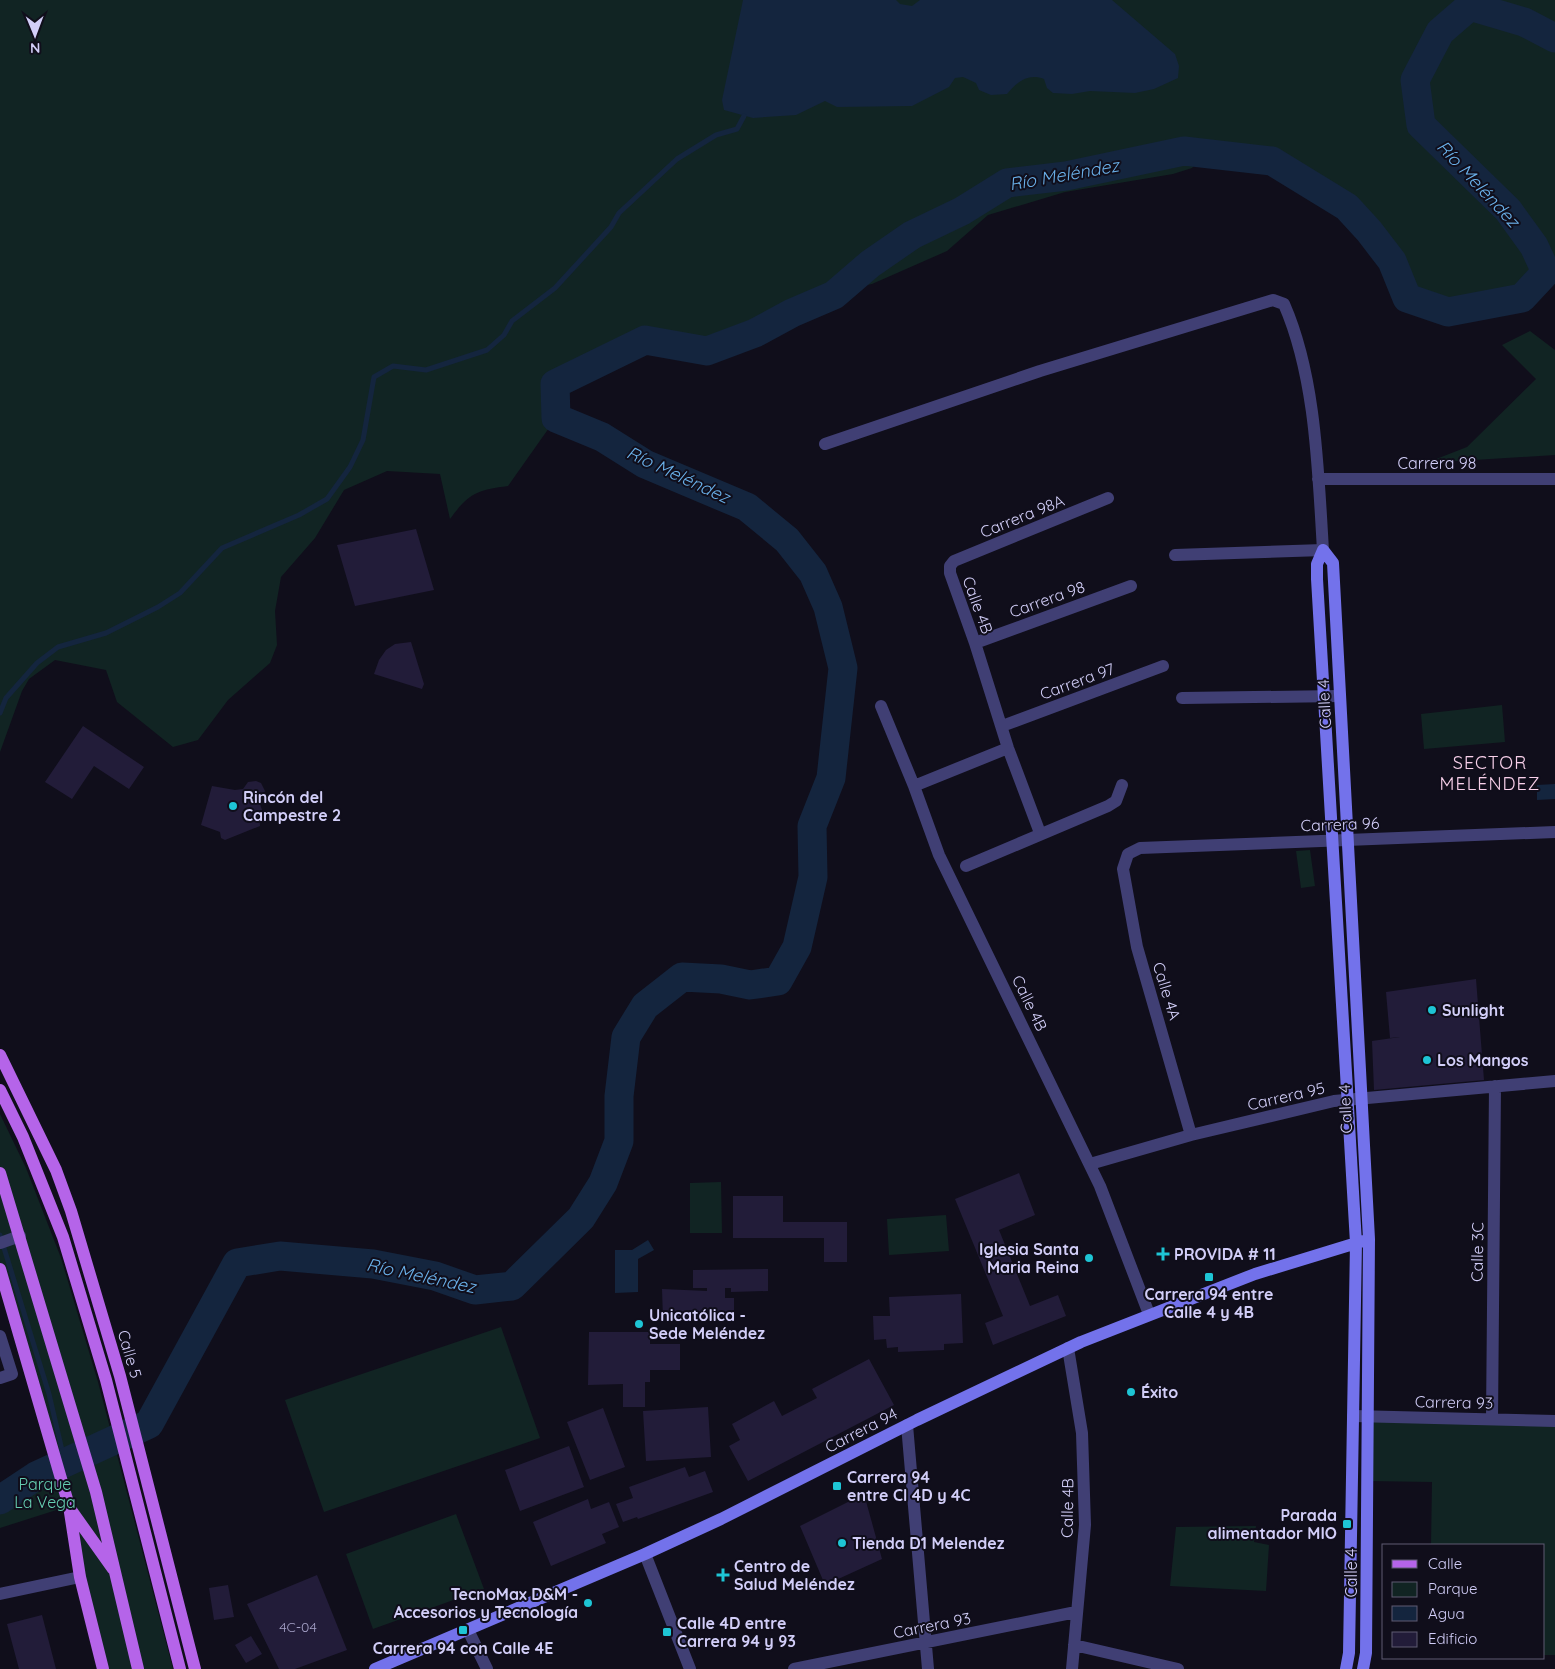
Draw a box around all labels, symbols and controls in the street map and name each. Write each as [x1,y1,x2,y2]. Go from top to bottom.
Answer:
north arrow [10,10,60,60]
text: N [30,39,41,57]
water label: Río Meléndez [1432,135,1526,234]
water label: Río Meléndez [1007,153,1123,195]
water label: Río Meléndez [623,441,736,509]
street label: Carrera 98 [1398,453,1476,473]
street label: Carrera 98A [977,490,1067,542]
street label: Calle 4B [958,574,998,636]
street label: Carrera 98 [1007,576,1087,622]
street label: Carrera 97 [1037,658,1117,704]
street label: Calle 4 [1313,679,1335,729]
district label: SECTOR MELÉNDEZ [1440,751,1540,795]
place label: Rincón del Campestre 2 [243,787,341,825]
marker: Rincón del Campestre 2 [227,800,239,812]
street label: Carrera 96 [1300,813,1380,835]
street label: Calle 4A [1149,960,1185,1022]
street label: Calle 4B [1008,972,1052,1034]
place label: Sunlight [1442,1000,1505,1020]
marker: Sunlight [1426,1004,1438,1016]
place label: Los Mangos [1437,1050,1529,1070]
marker: Los Mangos [1421,1054,1433,1066]
street label: Carrera 95 [1245,1077,1327,1115]
street label: Calle 4 [1334,1084,1356,1134]
street label: Calle 3C [1466,1222,1488,1282]
place label: Iglesia Santa Maria Reina [979,1239,1079,1277]
place label: PROVIDA # 11 [1174,1244,1276,1264]
marker: PROVIDA # 11 [1156,1247,1170,1261]
marker: Iglesia Santa Maria Reina [1083,1252,1095,1264]
water label: Río Meléndez [364,1253,480,1299]
marker: Carrera 94 entre Calle 4 y 4B [1203,1271,1215,1283]
place label: Carrera 94 entre Calle 4 y 4B [1145,1284,1273,1322]
place label: Unicatólica - Sede Meléndez [649,1305,765,1343]
marker: Unicatólica - Sede Meléndez [633,1318,645,1330]
street label: Calle 5 [114,1327,146,1381]
place label: Éxito [1141,1382,1178,1402]
marker: Éxito [1125,1386,1137,1398]
street label: Carrera 93 [1415,1391,1493,1413]
street label: Carrera 94 [821,1403,901,1457]
place label: Carrera 94 entre Cl 4D y 4C [847,1467,971,1505]
park label: Parque La Vega [14,1474,76,1512]
street label: Calle 4B [1056,1478,1078,1538]
marker: Carrera 94 entre Cl 4D y 4C [831,1480,843,1492]
place label: Parada alimentador MIO [1207,1505,1337,1543]
marker: Parada alimentador MIO [1341,1518,1353,1530]
place label: Tienda D1 Melendez [852,1533,1005,1553]
marker: Tienda D1 Melendez [836,1537,848,1549]
legend [1382,1544,1545,1659]
street label: Calle 4 [1341,1548,1361,1598]
text: Calle [1428,1554,1462,1573]
place label: Centro de Salud Meléndez [734,1556,855,1594]
marker: Centro de Salud Meléndez [716,1568,730,1582]
text: Parque [1428,1579,1478,1598]
place label: TecnoMax D&M - Accesorios y Tecnología [394,1584,578,1622]
marker: TecnoMax D&M - Accesorios y Tecnología [582,1597,594,1609]
text: Agua [1428,1604,1465,1623]
street label: Carrera 93 [892,1608,972,1642]
place label: Calle 4D entre Carrera 94 y 93 [677,1613,796,1651]
house number: 4C-04 [279,1618,317,1636]
marker: Carrera 94 con Calle 4E [457,1624,469,1636]
marker: Calle 4D entre Carrera 94 y 93 [661,1626,673,1638]
text: Edificio [1428,1629,1477,1648]
place label: Carrera 94 con Calle 4E [373,1638,553,1658]

